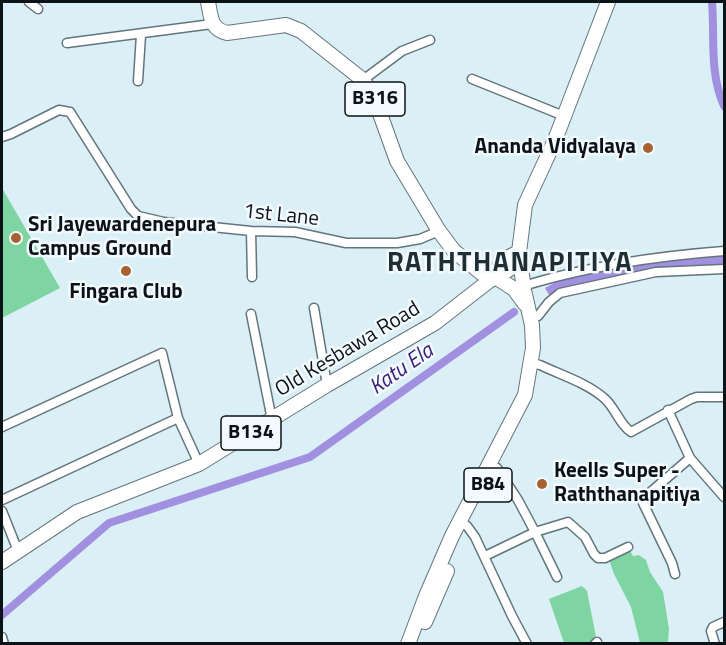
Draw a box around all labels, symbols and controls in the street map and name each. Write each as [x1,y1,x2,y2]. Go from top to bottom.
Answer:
road number: B316 [345,82,405,116]
place label: Ananda Vidyalaya [475,135,636,161]
marker: Ananda Vidyalaya [641,141,655,155]
street label: 1st Lane [242,199,320,233]
place label: Sri Jayewardenepura Campus Ground [28,213,216,263]
marker: Sri Jayewardenepura Campus Ground [9,231,23,245]
district label: RATHTHANAPITIYA [387,248,633,280]
marker: Fingara Club [119,264,133,278]
place label: Fingara Club [69,280,183,306]
street label: Old Kesbawa Road [271,297,425,403]
water label: Katu Ela [365,339,439,401]
road number: B134 [221,416,281,450]
place label: Keells Super - Raththanapitiya [554,459,700,509]
road number: B84 [464,468,512,502]
marker: Keells Super - Raththanapitiya [535,477,549,491]

